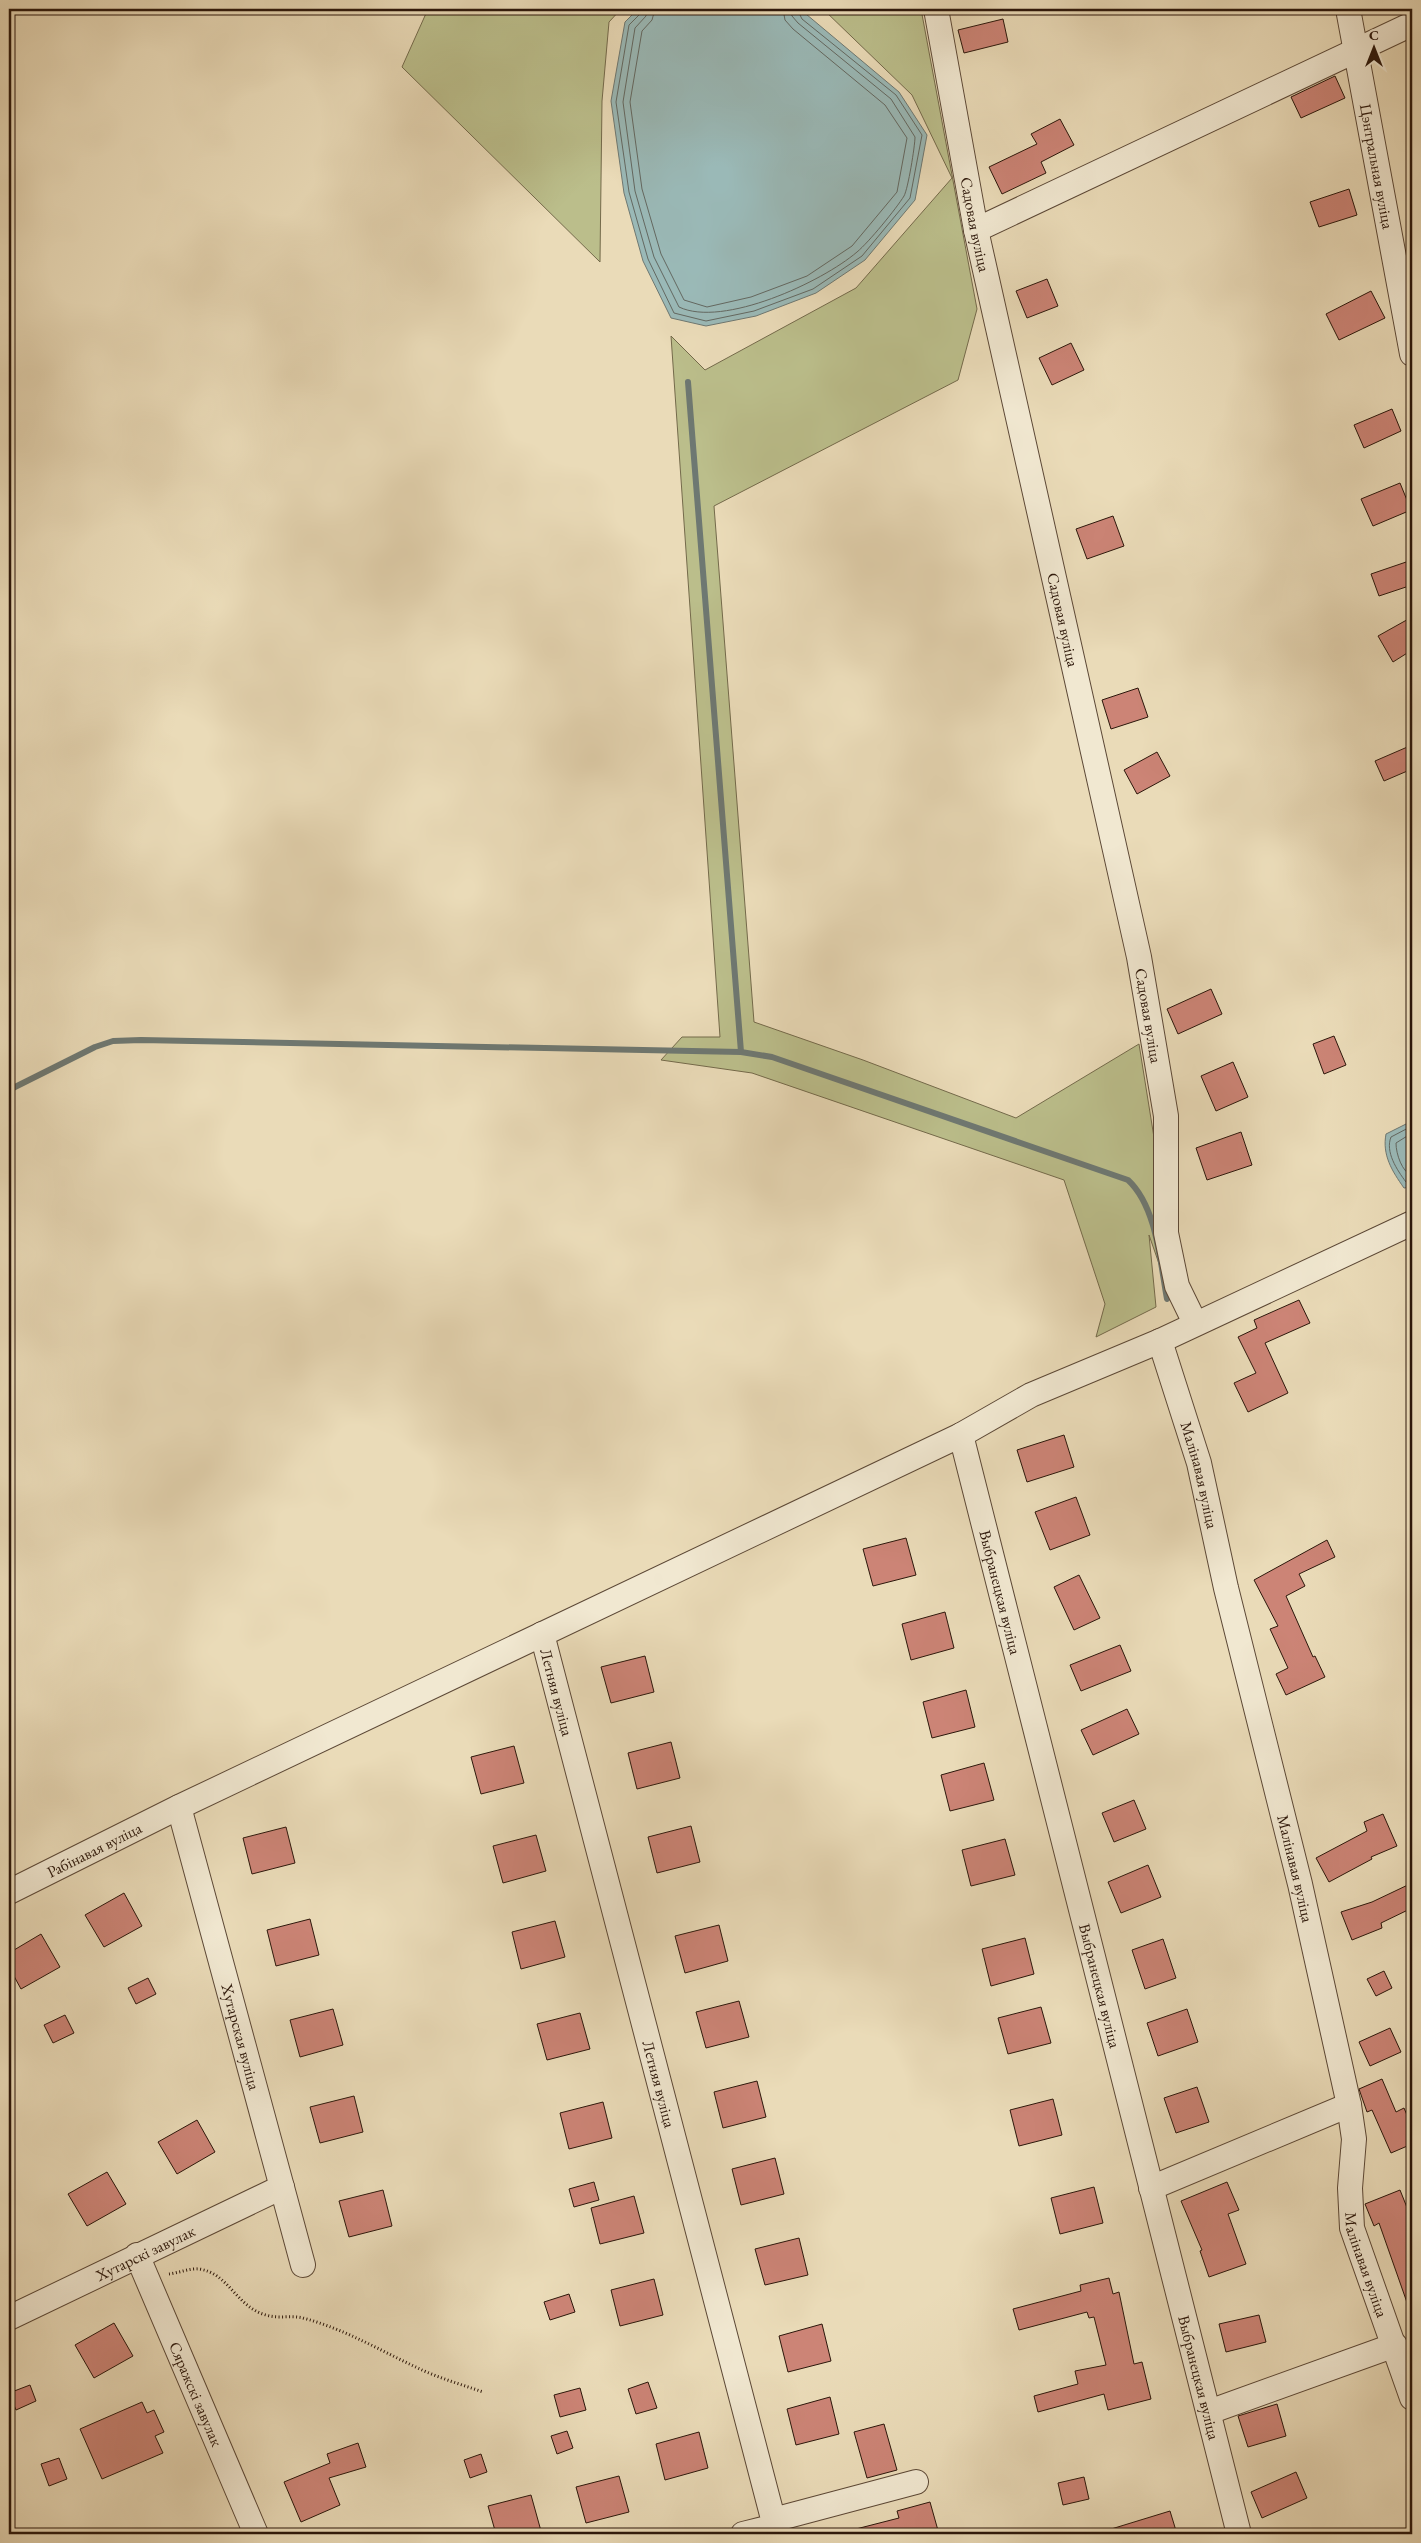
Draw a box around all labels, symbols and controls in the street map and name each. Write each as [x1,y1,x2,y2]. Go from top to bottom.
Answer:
north arrow [1348,22,1398,72]
text: С [1369,26,1379,44]
street label: Цэнтральная вуліца [1355,102,1399,231]
street label: Садовая вуліца [956,175,996,274]
street label: Садовая вуліца [1043,571,1084,669]
street label: Садовая вуліца [1131,966,1167,1065]
street label: Малінавая вуліца [1176,1419,1224,1531]
street label: Выбранецкая вуліца [975,1528,1027,1657]
street label: Летняя вуліца [536,1646,579,1739]
street label: Малінавая вуліца [1273,1813,1319,1925]
street label: Рабінавая вуліца [43,1817,145,1882]
street label: Выбранецкая вуліца [1074,1921,1126,2051]
street label: Хутарская вуліца [217,1980,266,2093]
street label: Летняя вуліца [638,2038,681,2130]
street label: Малінавая вуліца [1341,2212,1393,2321]
street label: Хутарскі завулак [91,2220,199,2286]
street label: Выбранецкая вуліца [1174,2313,1225,2442]
street label: Сяражскі завулак [165,2338,228,2450]

